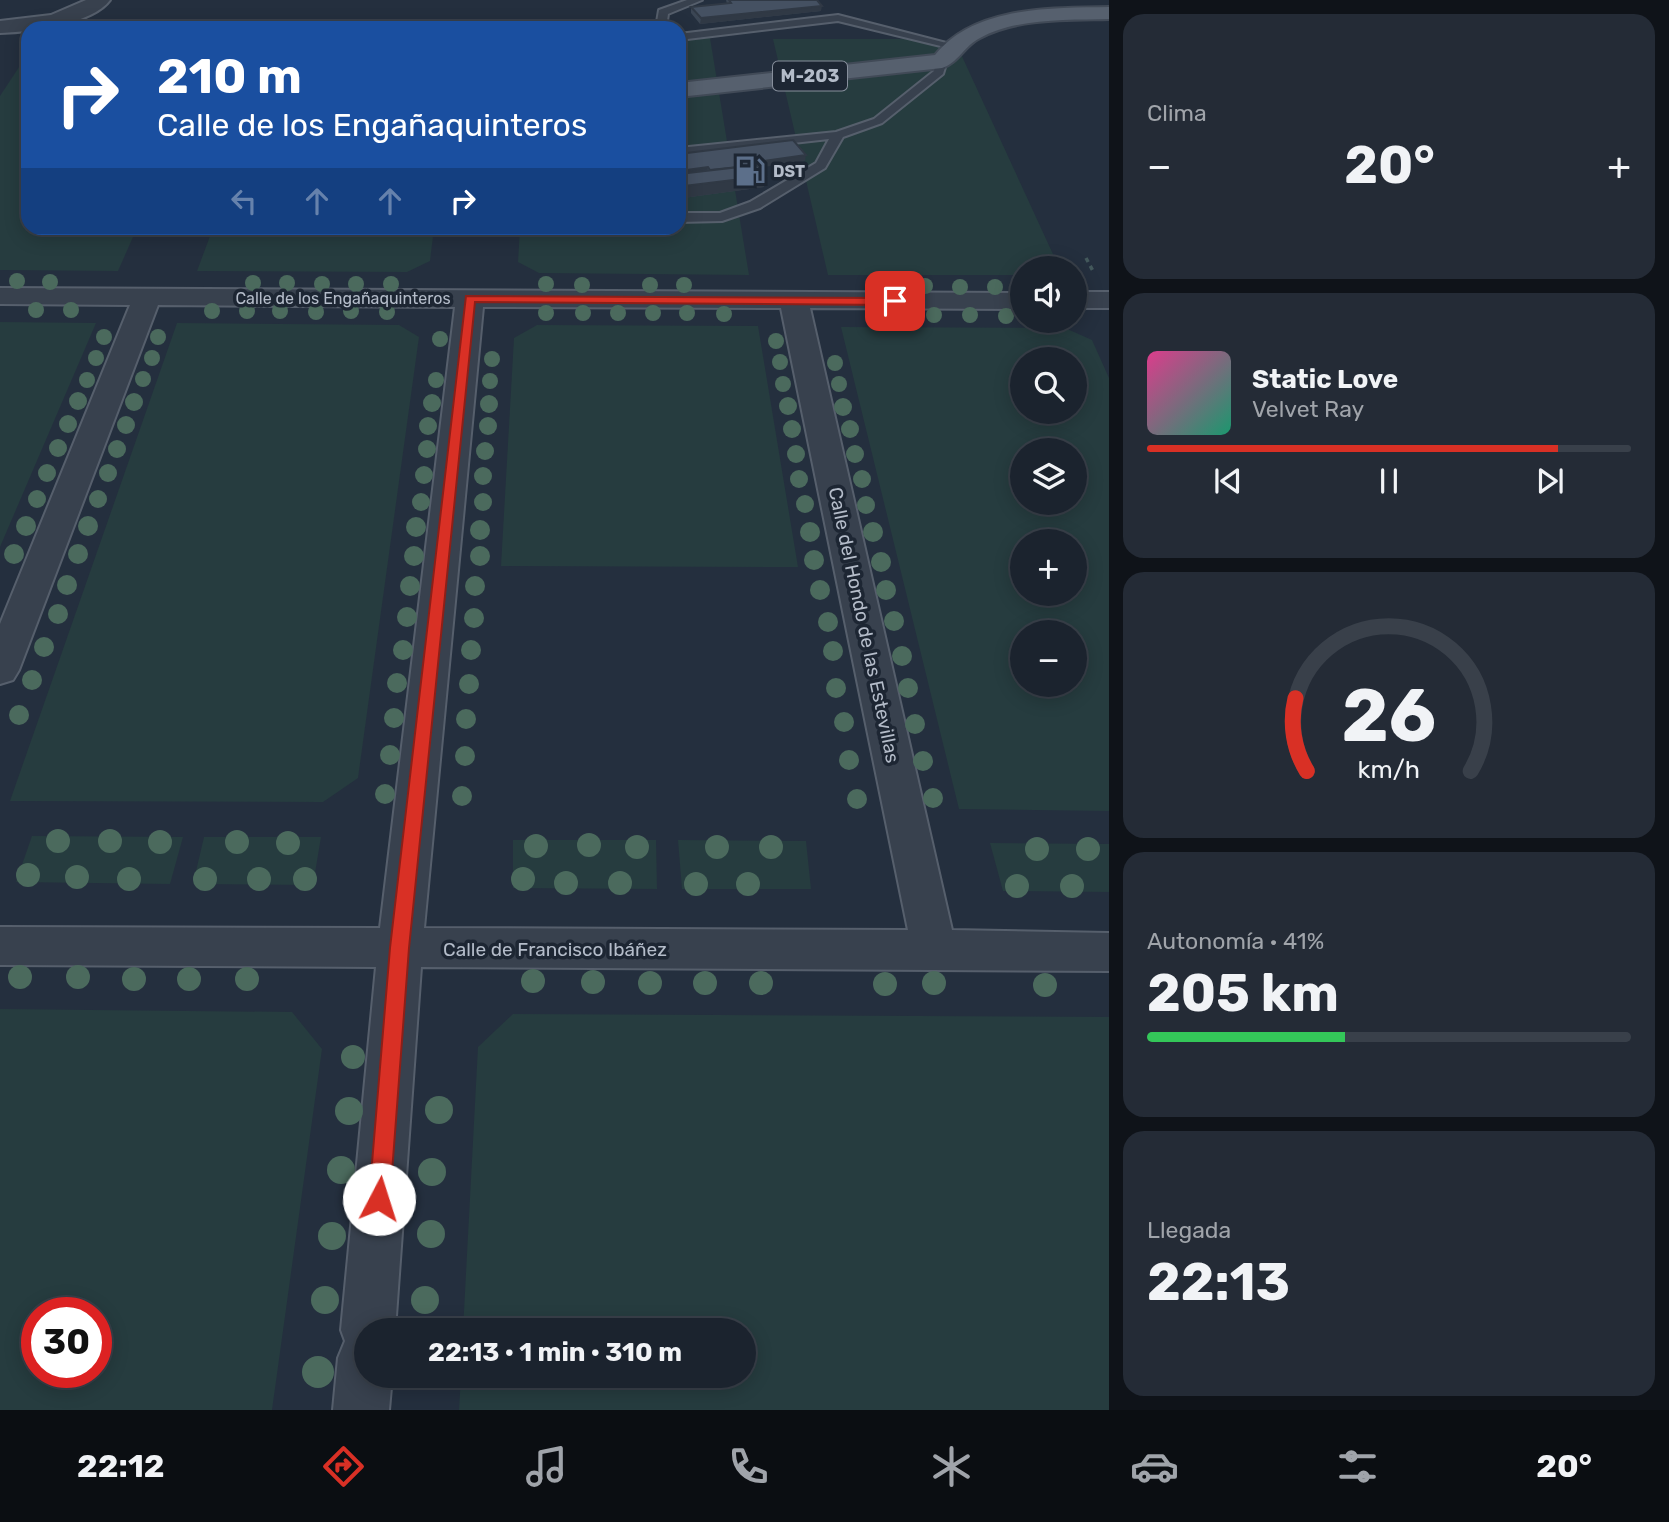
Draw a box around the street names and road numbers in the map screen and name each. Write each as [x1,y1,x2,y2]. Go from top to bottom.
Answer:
road number: M-203 [773,62,847,90]
street label: Calle de los Engañaquinteros [235,289,451,308]
street label: Calle del Hondo de las Estevillas [824,485,904,765]
street label: Calle de Francisco Ibáñez [443,938,667,961]

